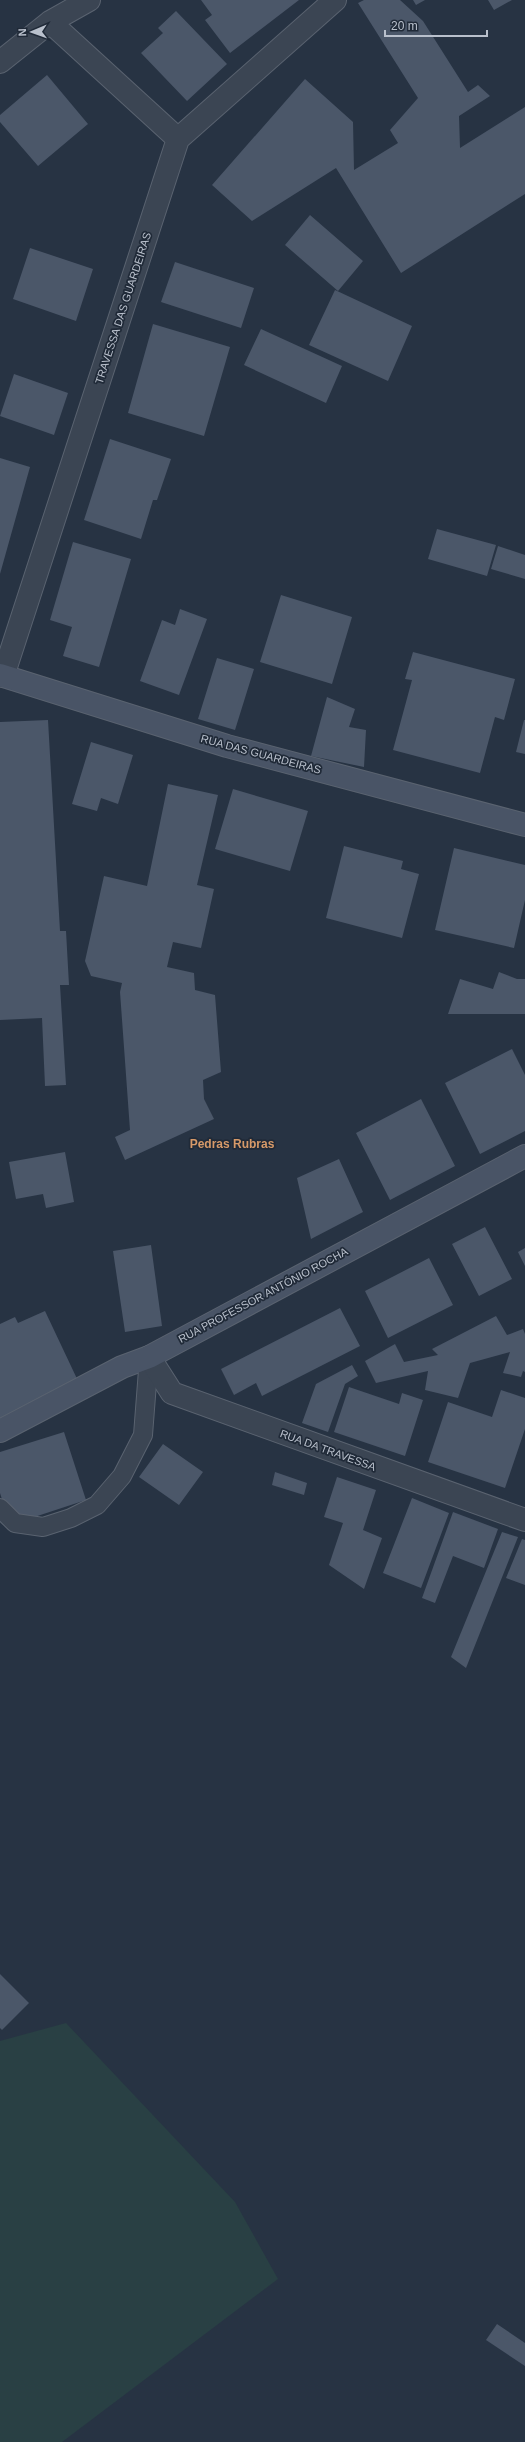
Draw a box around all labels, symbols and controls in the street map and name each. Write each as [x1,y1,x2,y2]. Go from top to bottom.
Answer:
north arrow [12,12,52,52]
scale bar [385,12,487,38]
text: 20 m [391,19,418,33]
text: N [16,28,28,37]
street label: TRAVESSA DAS GUARDEIRAS [93,231,153,385]
street label: RUA DAS GUARDEIRAS [200,732,322,776]
district label: Pedras Rubras [190,1137,275,1151]
street label: RUA PROFESSOR ANTÓNIO ROCHA [176,1245,350,1345]
street label: RUA DA TRAVESSA [278,1427,378,1473]

